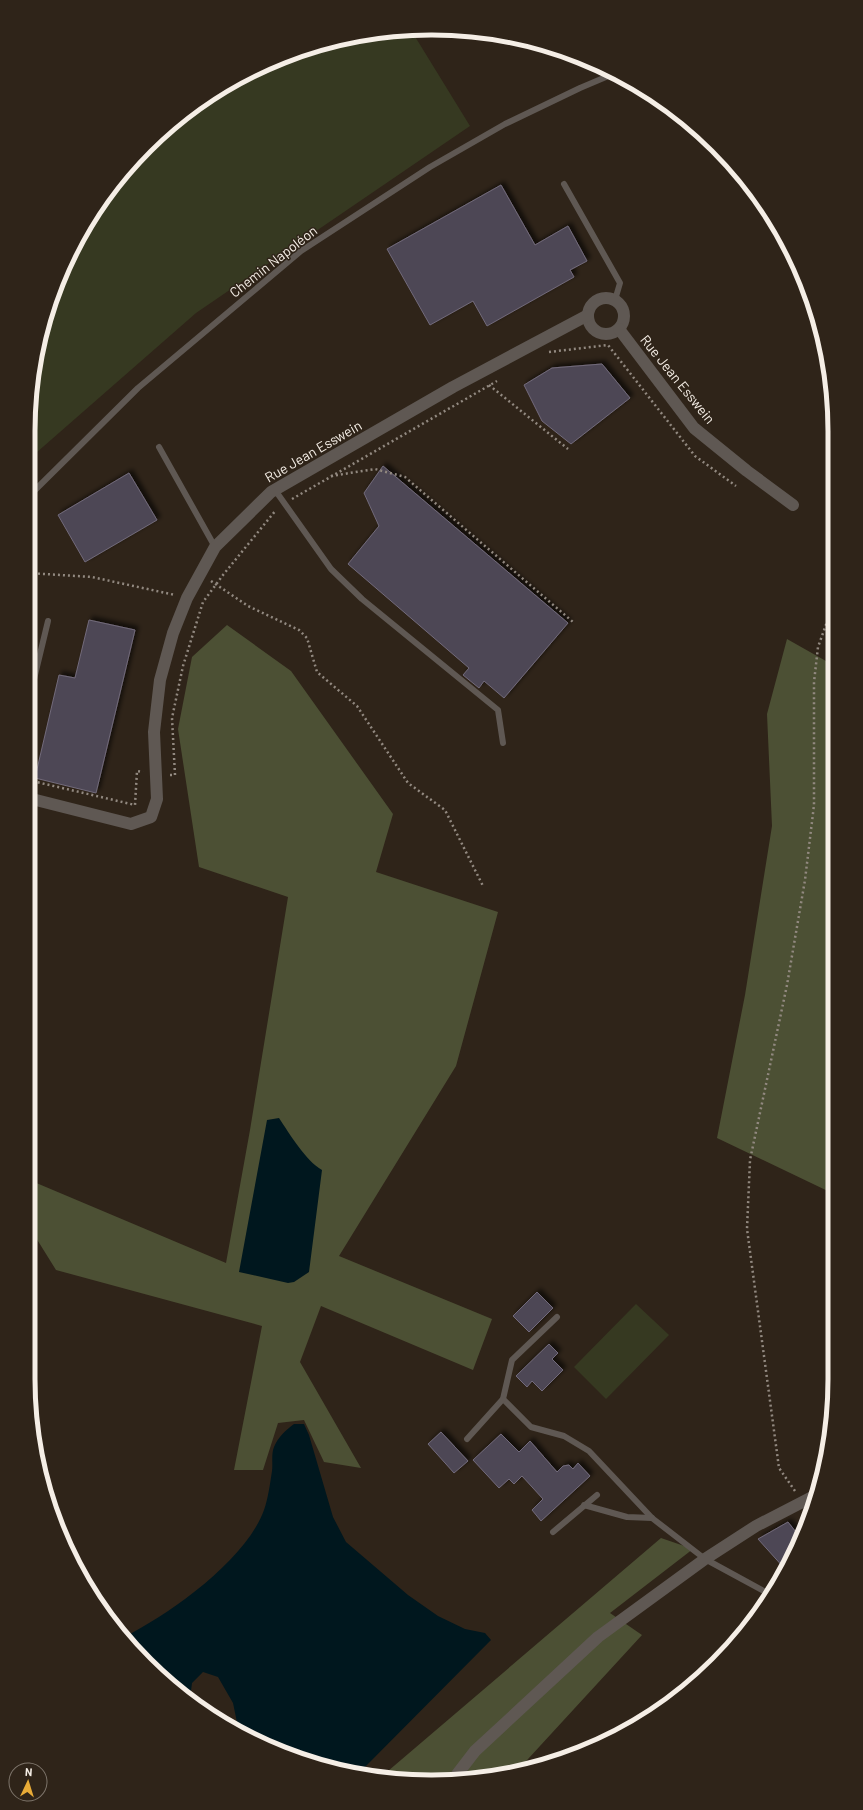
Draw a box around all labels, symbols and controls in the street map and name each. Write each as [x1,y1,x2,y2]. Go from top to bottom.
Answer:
street label: Chemin Napoléon [226,221,320,301]
street label: Rue Jean Esswein [637,331,719,427]
street label: Rue Jean Esswein [262,416,364,486]
north arrow [8,1762,48,1802]
text: N [25,1765,33,1778]

